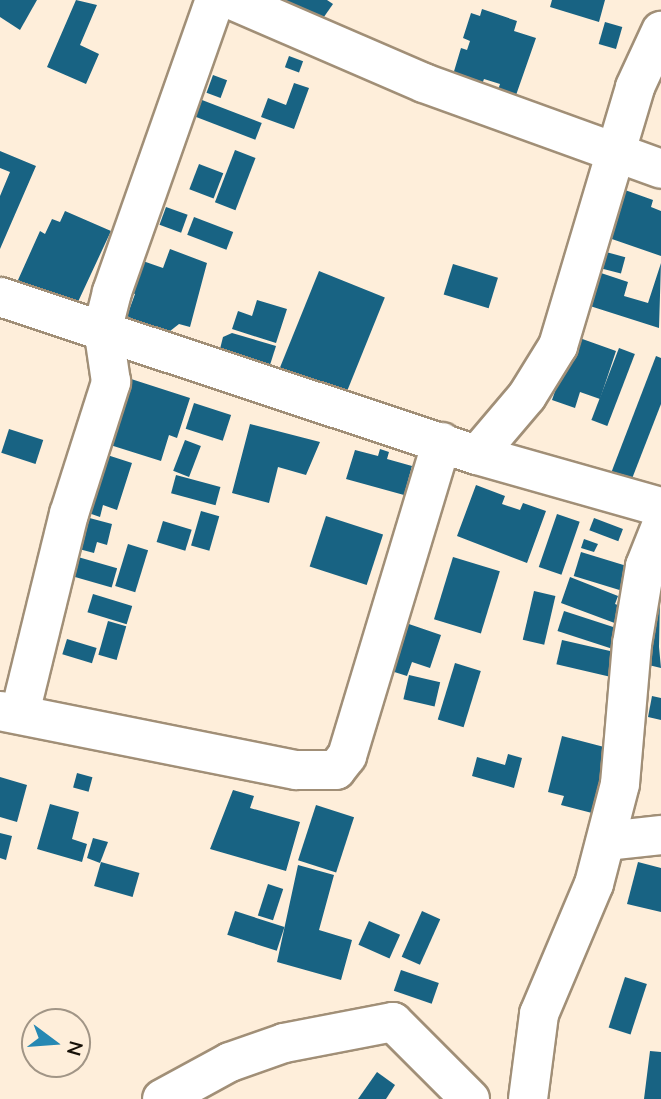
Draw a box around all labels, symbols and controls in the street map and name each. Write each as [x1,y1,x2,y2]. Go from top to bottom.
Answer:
north arrow [21,1008,91,1078]
text: N [60,1038,89,1059]

